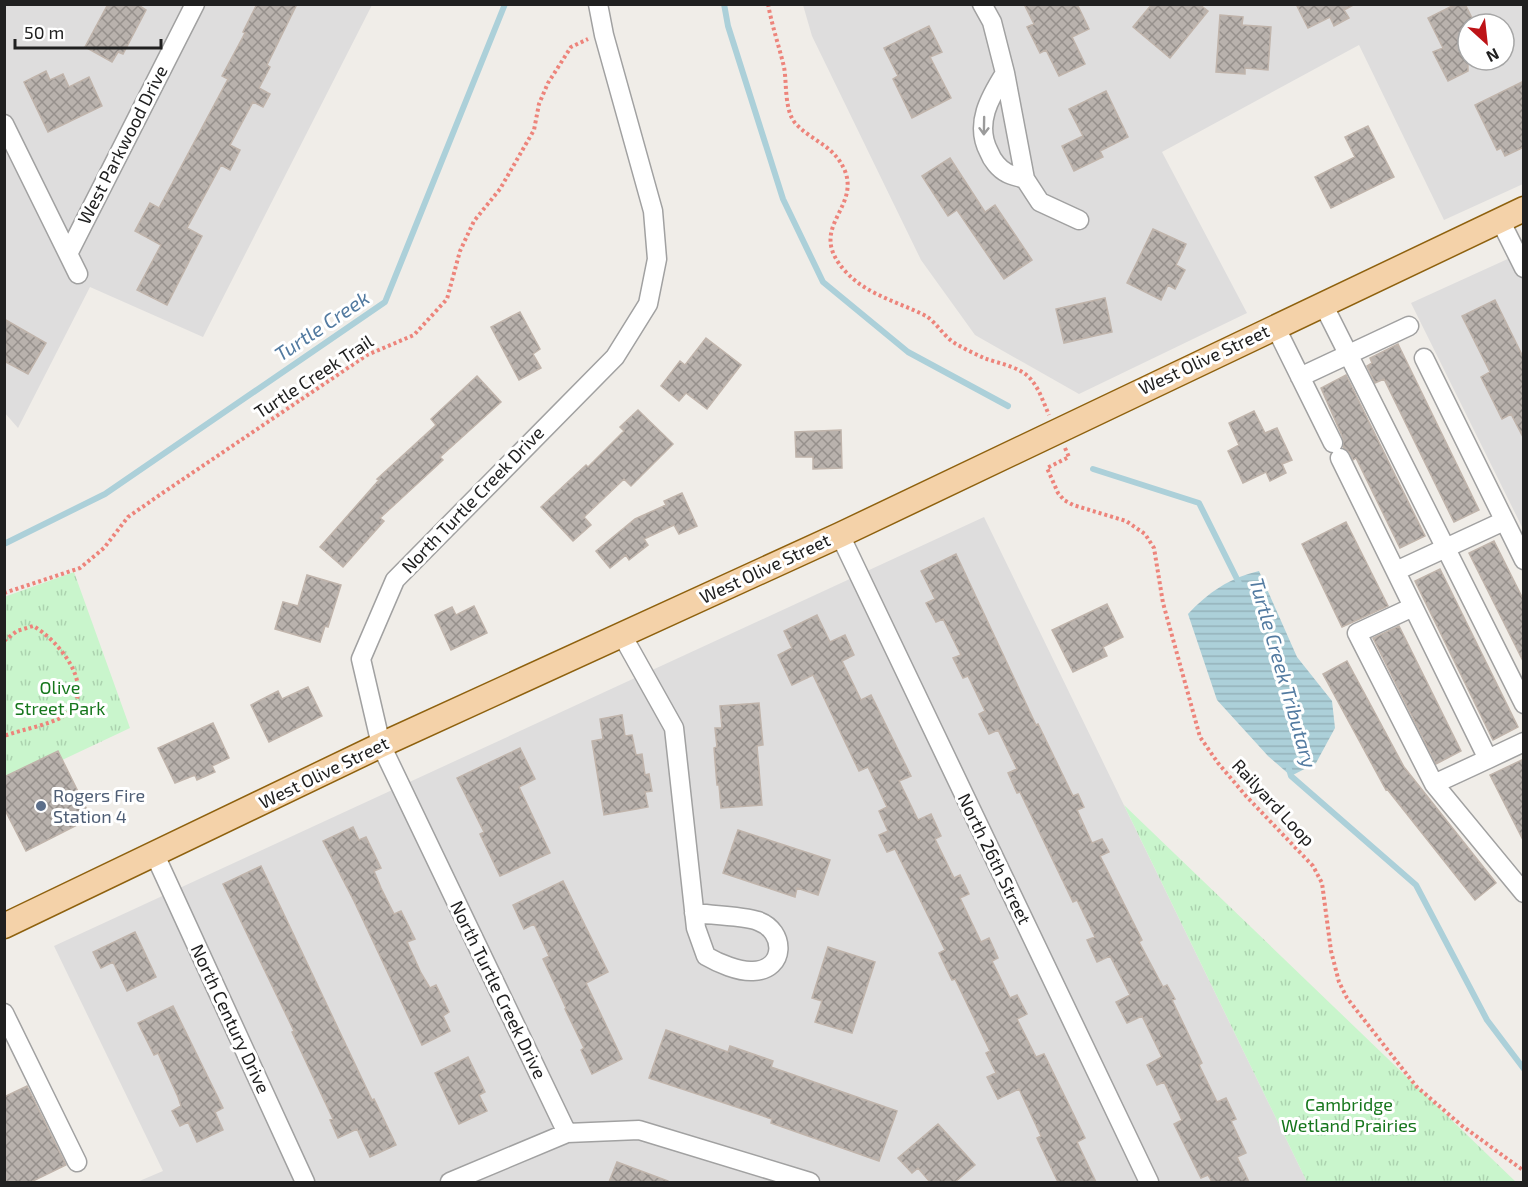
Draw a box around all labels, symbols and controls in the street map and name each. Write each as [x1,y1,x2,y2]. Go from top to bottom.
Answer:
scale bar [15,12,160,50]
north arrow [1456,12,1516,72]
text: 50 m [24,21,64,43]
text: N [1484,45,1503,67]
street label: West Parkwood Drive [72,61,172,228]
one-way arrow [978,116,990,135]
water label: Turtle Creek [270,285,373,366]
street label: West Olive Street [1135,319,1272,399]
street label: Turtle Creek Trail [250,329,377,423]
street label: North Turtle Creek Drive [396,421,548,577]
street label: West Olive Street [696,528,833,608]
water label: Turtle Creek Tributary [1244,575,1323,771]
park label: Olive Street Park [15,676,105,719]
street label: West Olive Street [255,731,392,813]
street label: Railyard Loop [1228,754,1320,850]
place label: Rogers Fire Station 4 [53,784,145,827]
street label: North 26th Street [954,789,1036,928]
marker: Rogers Fire Station 4 [34,799,48,813]
street label: North Turtle Creek Drive [446,897,552,1082]
street label: North Century Drive [187,940,275,1097]
park label: Cambridge Wetland Prairies [1281,1093,1417,1136]

